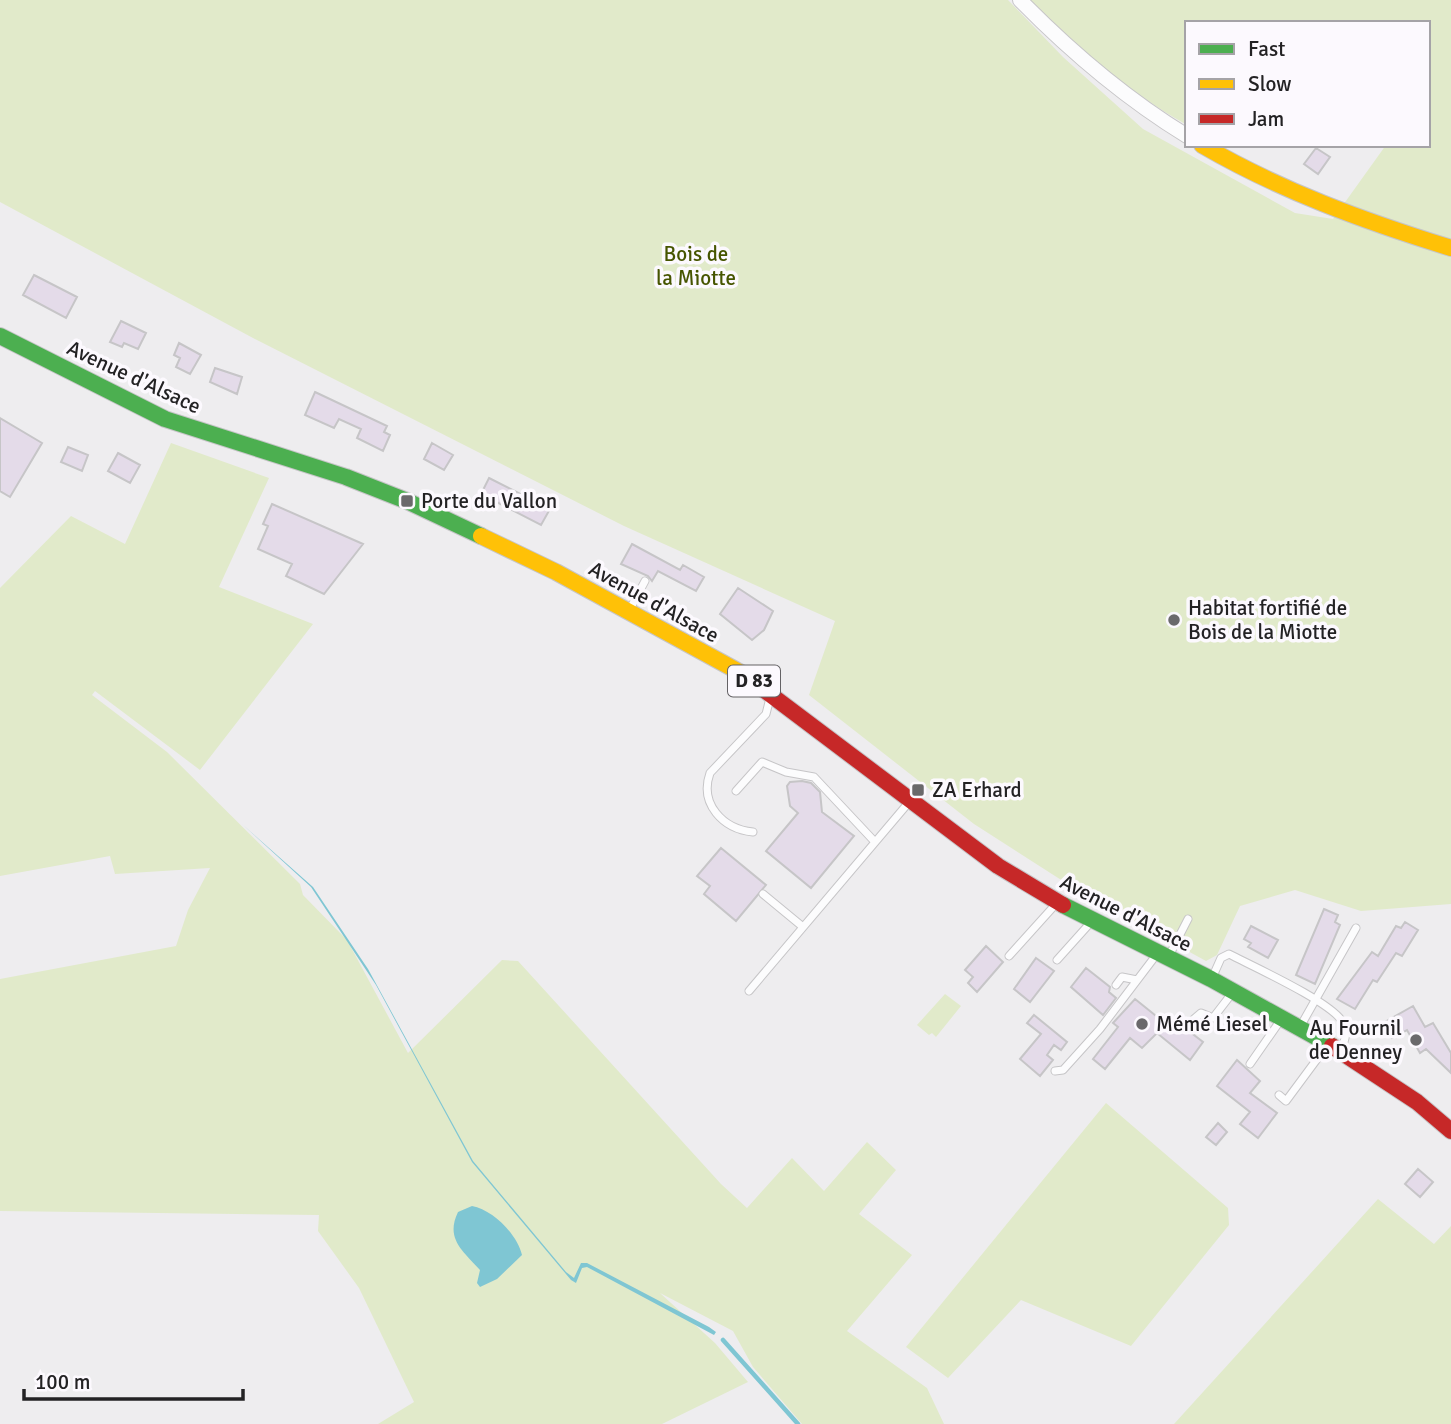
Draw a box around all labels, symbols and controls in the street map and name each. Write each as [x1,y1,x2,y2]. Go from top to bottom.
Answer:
legend [1185,21,1430,147]
text: Fast [1248,36,1285,62]
text: Slow [1248,71,1292,97]
text: Jam [1248,106,1284,132]
park label: Bois de la Miotte [656,241,736,291]
street label: Avenue d'Alsace [63,335,205,419]
place label: Porte du Vallon [421,488,557,514]
marker: Porte du Vallon [399,493,415,509]
street label: Avenue d'Alsace [584,556,724,648]
place label: Habitat fortifié de Bois de la Miotte [1188,595,1347,645]
marker: Habitat fortifié de Bois de la Miotte [1166,612,1182,628]
road number: D 83 [728,666,780,696]
place label: ZA Erhard [932,777,1022,803]
marker: ZA Erhard [910,782,926,798]
street label: Avenue d'Alsace [1056,869,1196,957]
place label: Mémé Liesel [1156,1011,1268,1037]
place label: Au Fournil de Denney [1309,1015,1402,1065]
marker: Mémé Liesel [1134,1016,1150,1032]
marker: Au Fournil de Denney [1408,1032,1424,1048]
scale bar [24,1358,243,1402]
text: 100 m [35,1369,90,1395]

